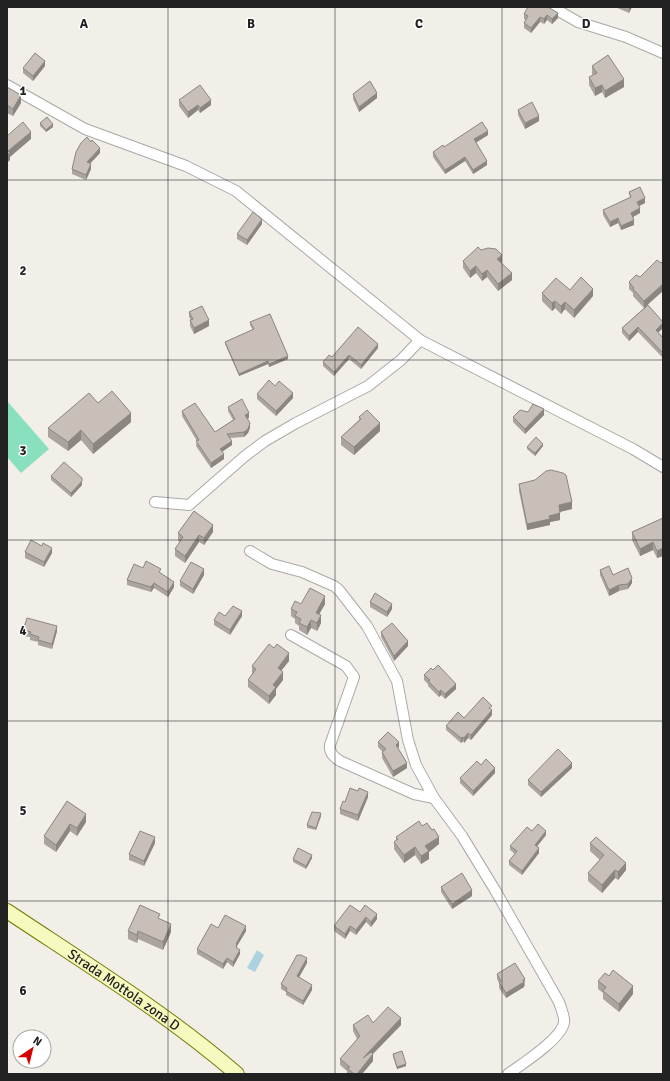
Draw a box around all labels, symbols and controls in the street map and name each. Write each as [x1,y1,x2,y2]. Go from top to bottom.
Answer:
text: A [80,16,89,32]
text: B [247,16,255,32]
text: C [415,16,423,32]
text: D [582,16,591,32]
text: 1 [19,83,27,99]
text: 2 [19,263,27,279]
text: 3 [19,443,27,459]
text: 4 [19,623,27,639]
text: 5 [19,803,27,819]
street label: Strada Mottola zona D [64,945,183,1035]
text: 6 [19,983,27,999]
north arrow [12,1029,52,1069]
text: N [31,1034,44,1049]

